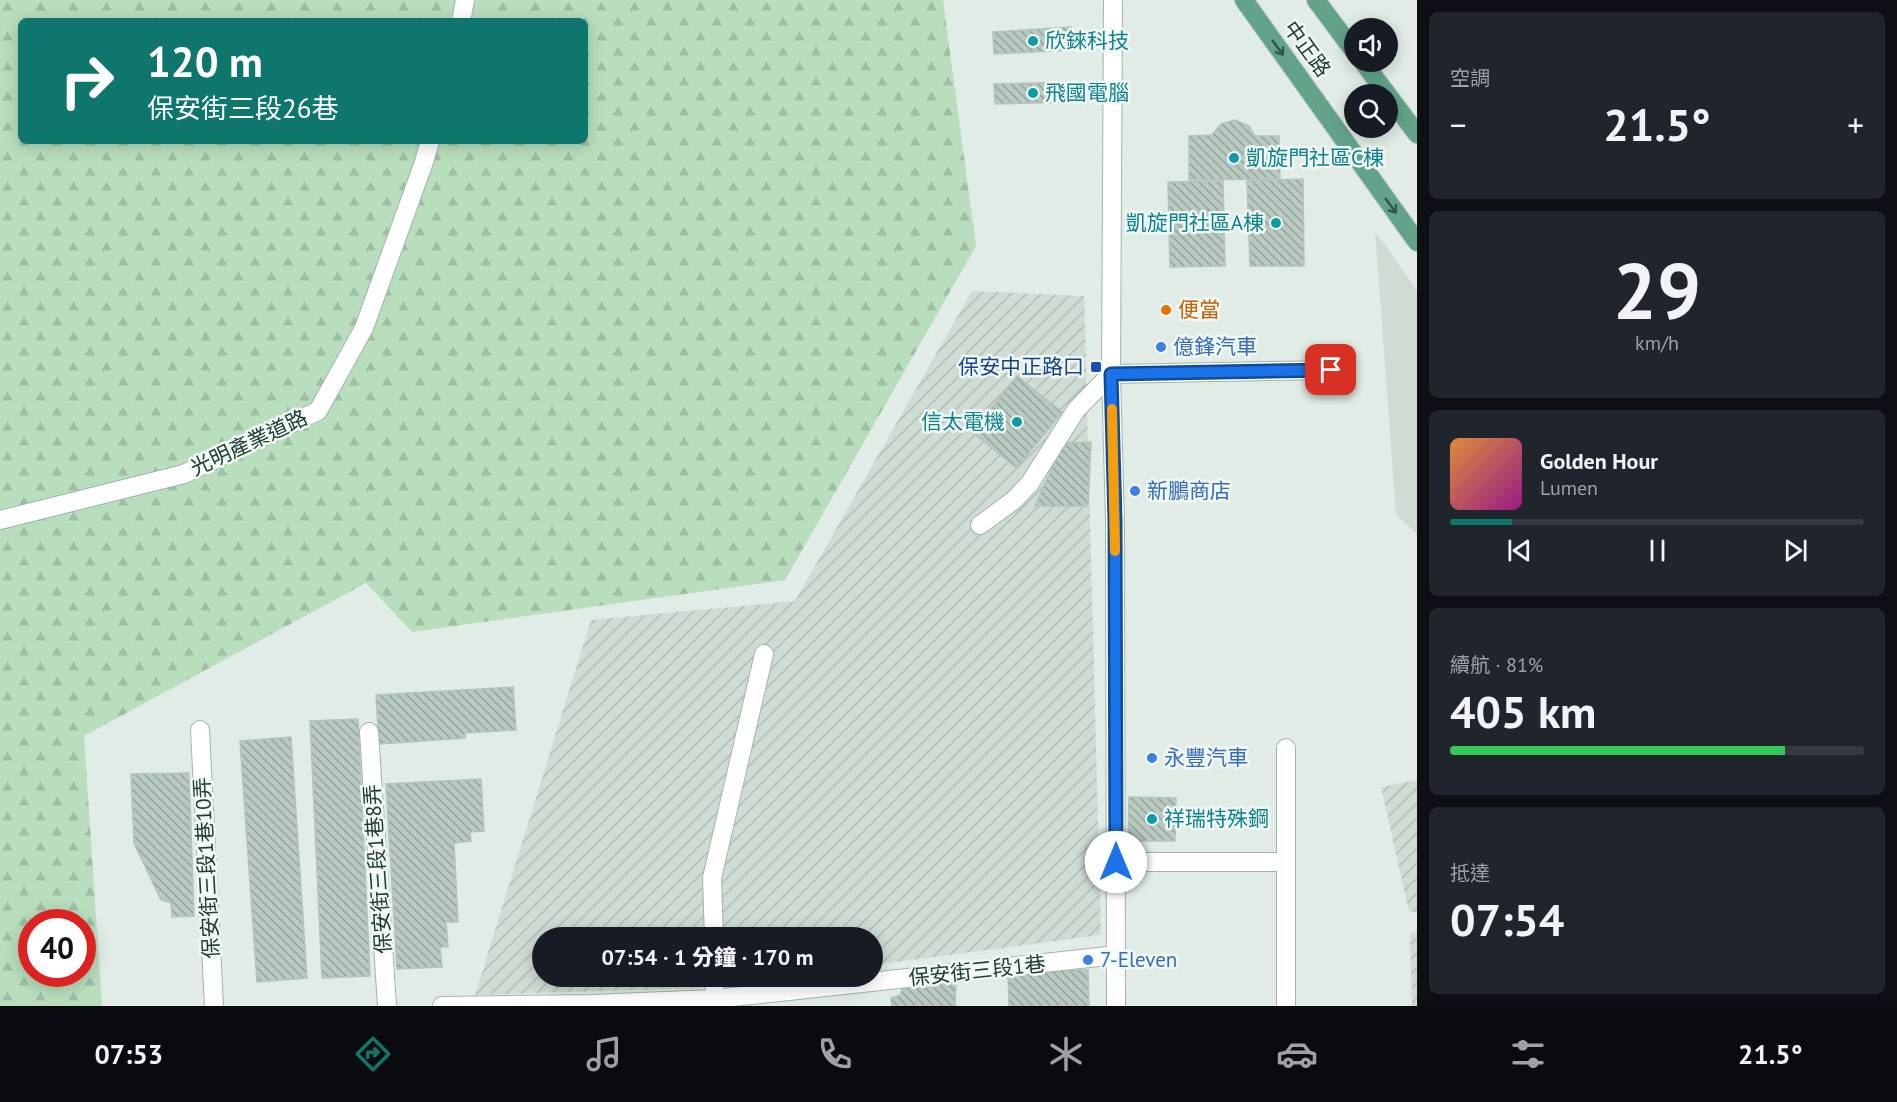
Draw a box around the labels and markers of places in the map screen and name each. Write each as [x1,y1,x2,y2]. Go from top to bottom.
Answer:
place label: 欣錸科技 [1045,27,1129,54]
marker: 欣錸科技 [1026,34,1040,48]
place label: 飛國電腦 [1045,79,1129,106]
marker: 飛國電腦 [1026,86,1040,100]
place label: 凱旋門社區C棟 [1246,144,1384,171]
marker: 凱旋門社區C棟 [1227,151,1241,165]
place label: 凱旋門社區A棟 [1126,209,1264,236]
marker: 凱旋門社區A棟 [1269,216,1283,230]
place label: 便當 [1178,296,1220,323]
marker: 便當 [1159,303,1173,317]
place label: 億鋒汽車 [1173,333,1257,360]
marker: 億鋒汽車 [1154,340,1168,354]
pin [1305,344,1356,395]
place label: 保安中正路口 [958,353,1084,380]
marker: 保安中正路口 [1089,360,1103,374]
place label: 信太電機 [921,408,1005,435]
marker: 信太電機 [1010,415,1024,429]
place label: 新鵬商店 [1147,477,1231,504]
marker: 新鵬商店 [1128,484,1142,498]
place label: 永豐汽車 [1164,744,1248,771]
marker: 永豐汽車 [1145,751,1159,765]
place label: 祥瑞特殊鋼 [1164,805,1269,832]
marker: 祥瑞特殊鋼 [1145,812,1159,826]
place label: 7-Eleven [1100,946,1177,973]
marker: 7-Eleven [1081,953,1095,967]

